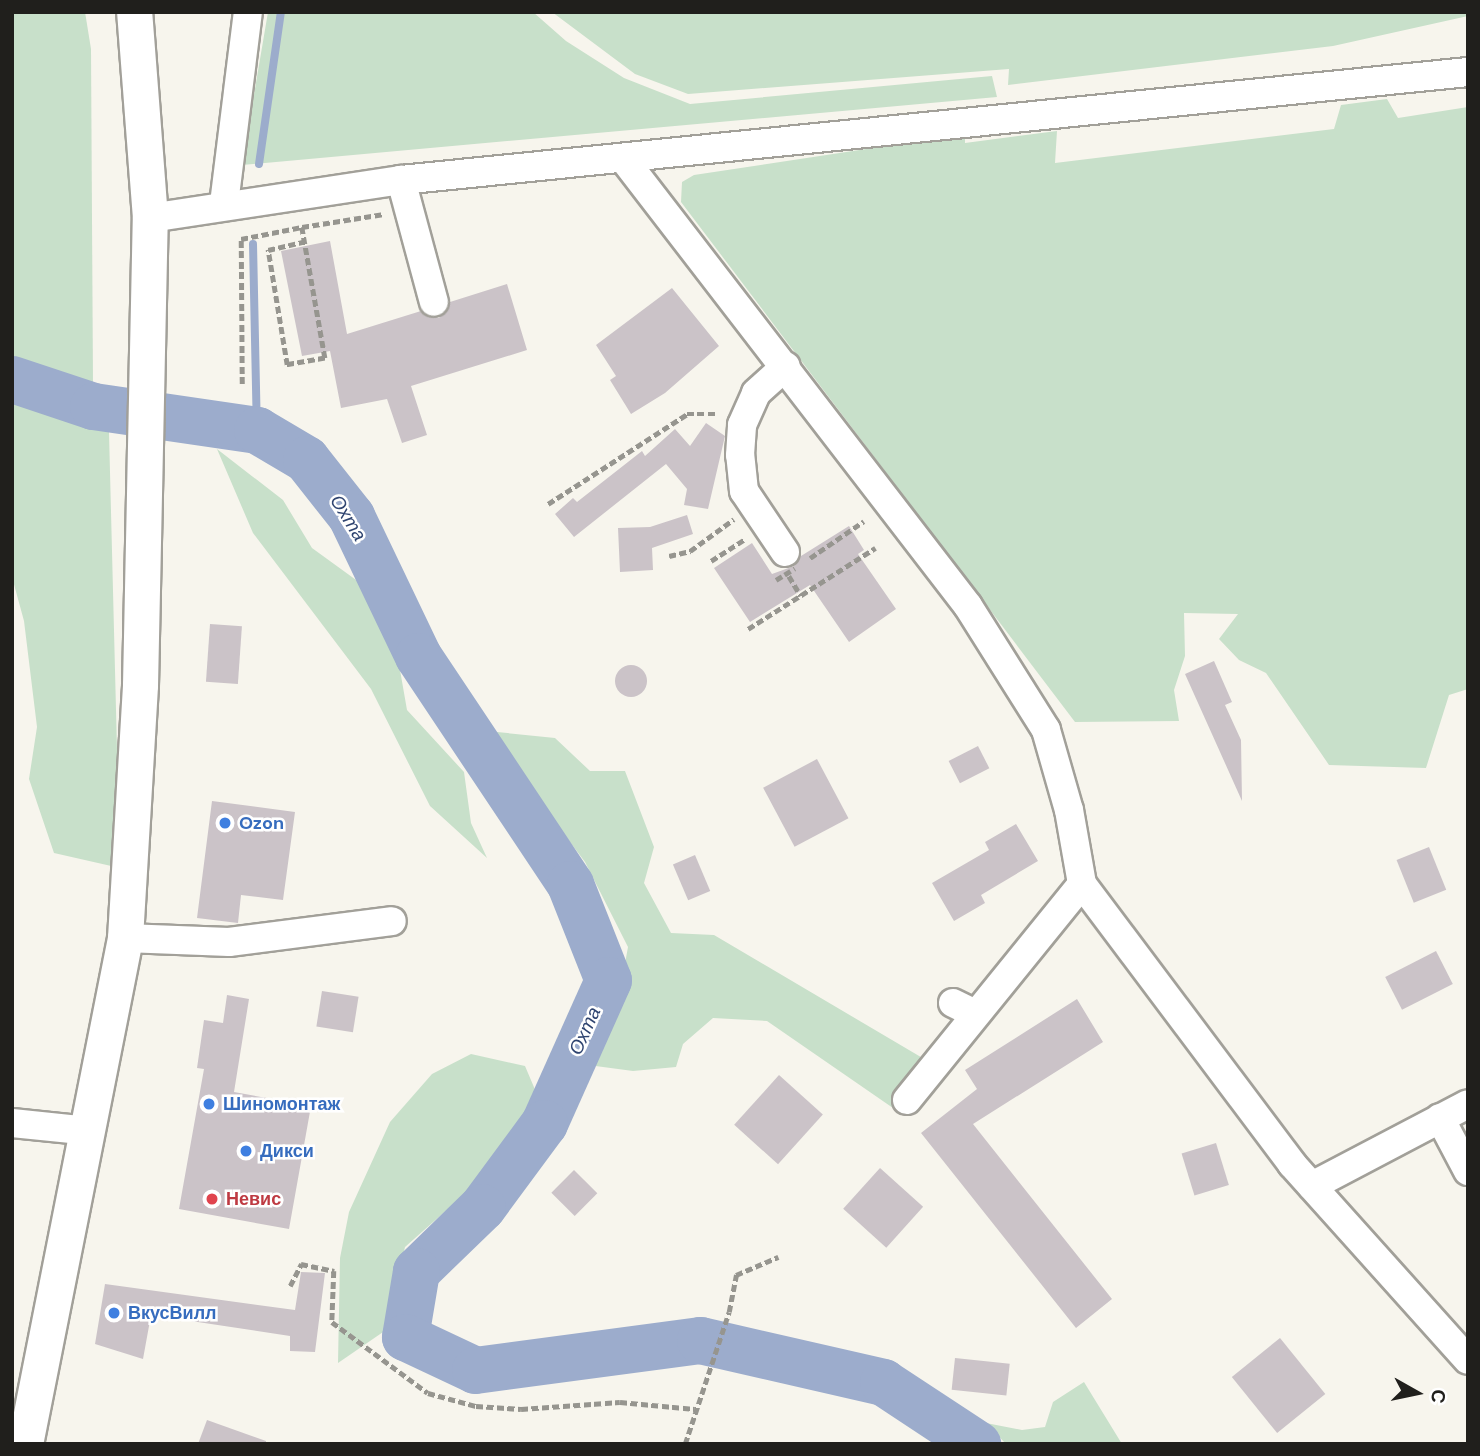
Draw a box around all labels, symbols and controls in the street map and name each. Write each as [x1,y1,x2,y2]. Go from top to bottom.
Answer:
water label: Охта [325,491,371,545]
place label: Ozon [239,812,284,834]
marker: Ozon [217,815,233,831]
water label: Охта [564,1004,606,1058]
place label: Шиномонтаж [223,1093,340,1115]
marker: Шиномонтаж [201,1096,217,1112]
place label: Дикси [260,1140,314,1162]
marker: Дикси [238,1143,254,1159]
place label: Невис [226,1188,281,1210]
marker: Невис [204,1191,220,1207]
place label: ВкусВилл [128,1302,217,1324]
marker: ВкусВилл [106,1305,122,1321]
north arrow [1382,1358,1452,1428]
text: С [1425,1388,1452,1405]

